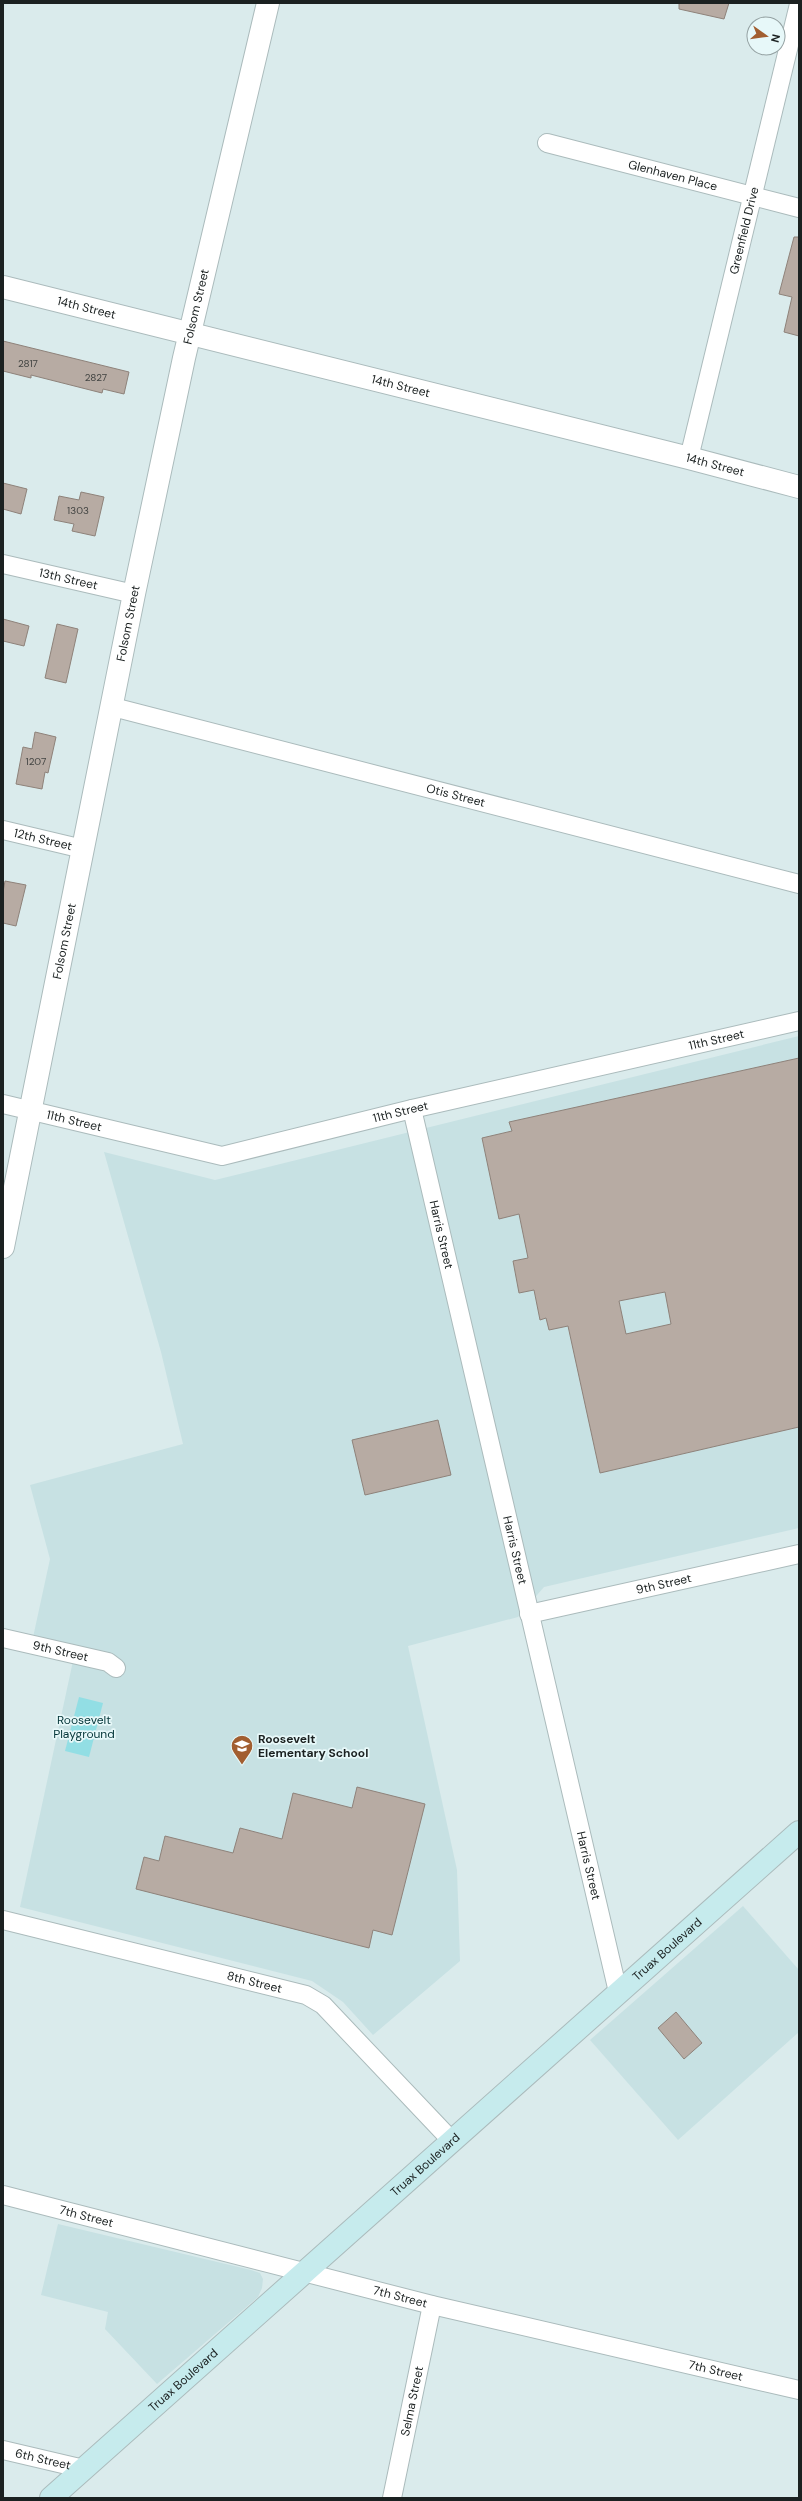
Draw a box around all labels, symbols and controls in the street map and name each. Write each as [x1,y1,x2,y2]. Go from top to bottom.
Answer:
north arrow [746,16,786,56]
text: N [768,33,783,44]
street label: Glenhaven Place [627,156,719,195]
street label: Greenfield Drive [726,185,762,276]
street label: Folsom Street [179,267,213,346]
street label: 14th Street [55,293,118,323]
house number: 2817 [18,357,38,370]
house number: 2827 [85,371,107,384]
street label: 14th Street [370,371,432,401]
street label: 14th Street [684,450,746,480]
house number: 1303 [67,504,89,517]
street label: 13th Street [37,564,99,593]
street label: Folsom Street [113,584,144,663]
house number: 1207 [26,755,46,768]
street label: Otis Street [425,780,487,811]
street label: 12th Street [12,825,74,854]
street label: Folsom Street [49,901,80,980]
street label: 11th Street [687,1026,746,1054]
street label: 11th Street [371,1098,430,1126]
street label: 11th Street [45,1107,104,1135]
street label: Harris Street [426,1199,457,1271]
street label: Harris Street [499,1514,531,1586]
street label: 9th Street [634,1570,693,1598]
street label: 9th Street [31,1637,90,1665]
park label: Roosevelt Playground [53,1712,115,1742]
place label: Roosevelt Elementary School [258,1731,368,1761]
school or university icon: Roosevelt Elementary School [229,1733,255,1766]
street label: Harris Street [573,1830,604,1902]
street label: Truax Boulevard [629,1914,705,1985]
street label: 8th Street [225,1968,284,1997]
street label: Truax Boulevard [387,2130,463,2200]
street label: 7th Street [58,2202,115,2231]
street label: 7th Street [371,2282,429,2312]
street label: Truax Boulevard [145,2345,221,2416]
street label: 7th Street [687,2357,745,2385]
street label: Selma Street [397,2364,427,2437]
street label: 6th Street [14,2445,72,2474]

